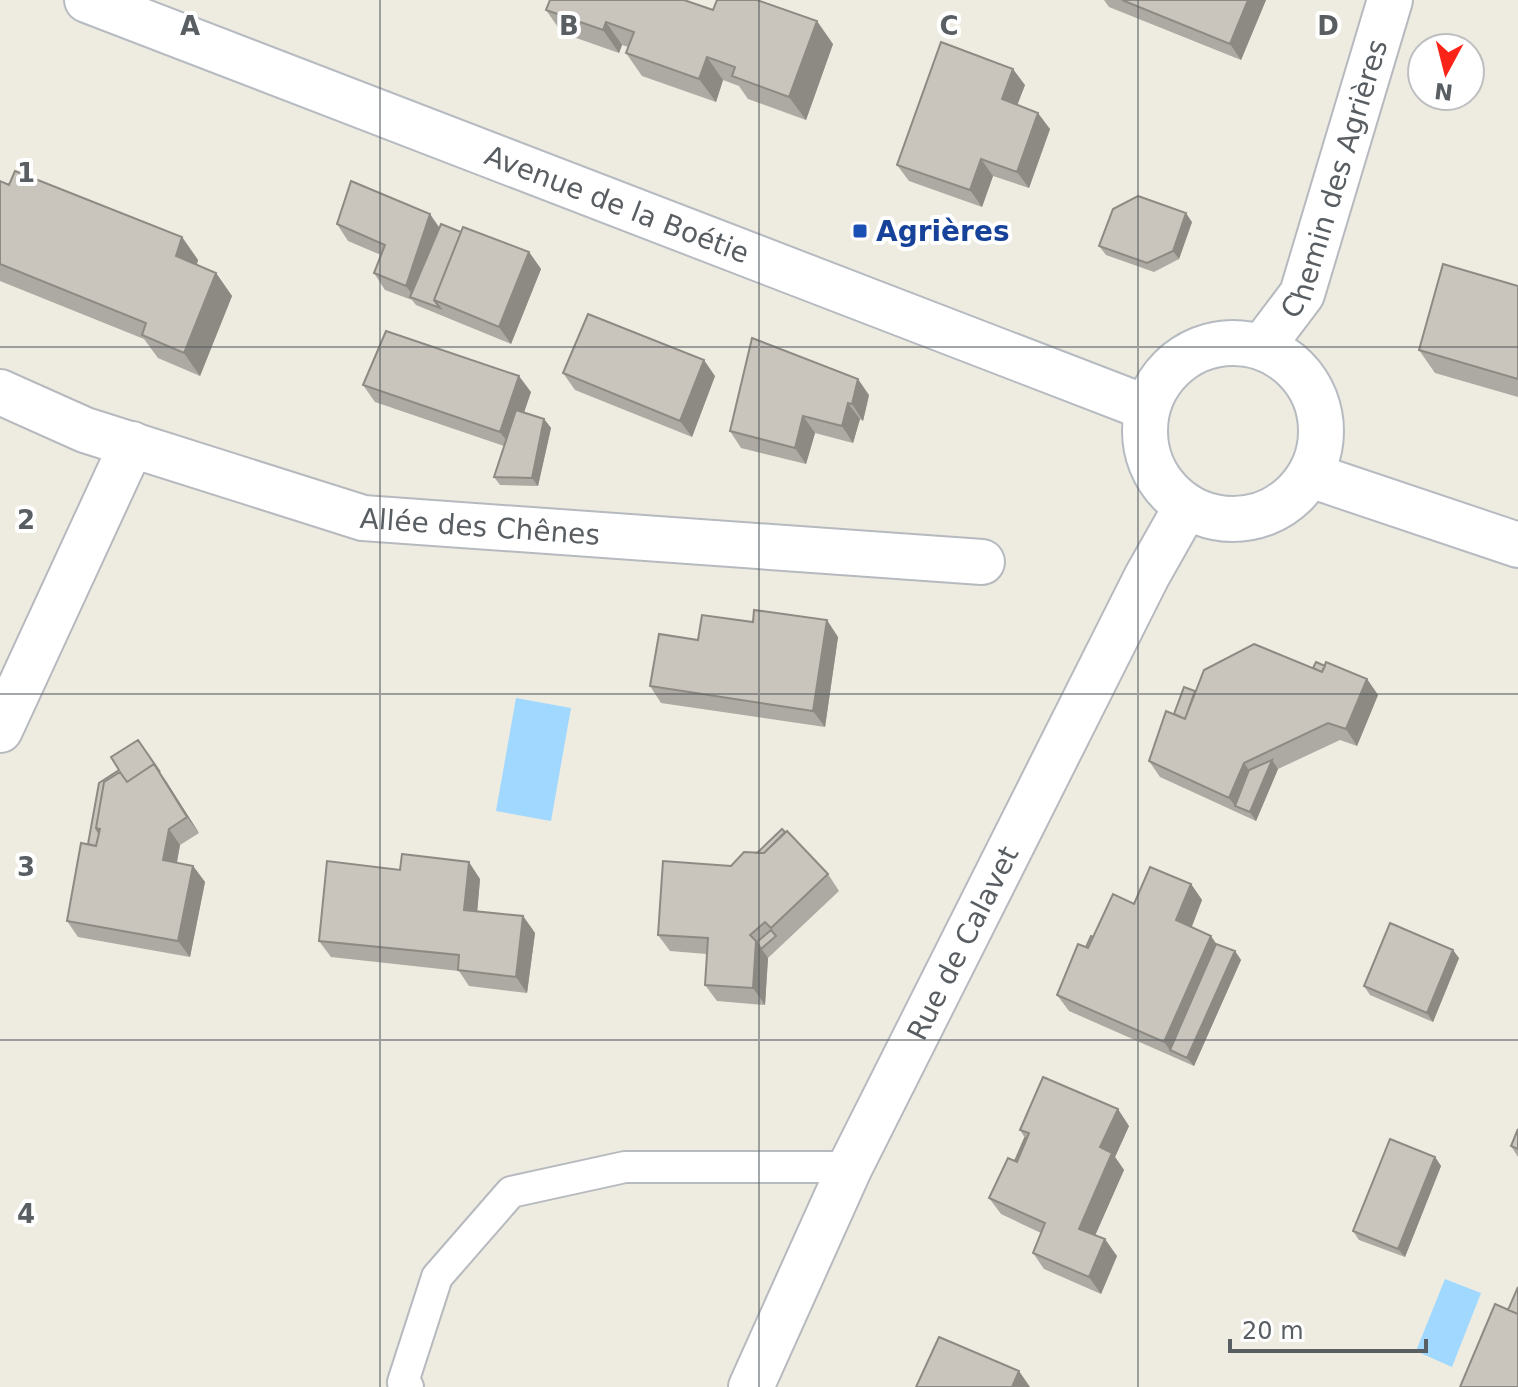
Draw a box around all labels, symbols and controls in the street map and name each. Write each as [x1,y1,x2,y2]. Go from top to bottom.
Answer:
text: A [180,11,200,41]
text: B [559,11,579,41]
text: C [939,11,959,41]
text: D [1317,11,1339,41]
north arrow [1406,32,1486,112]
street label: Chemin des Agrières [1274,35,1394,325]
text: N [1433,78,1454,105]
street label: Avenue de la Boétie [480,139,754,270]
text: 1 [17,158,35,188]
place label: Agrières [876,215,1010,248]
marker: Agrières [851,222,869,240]
street label: Allée des Chênes [359,502,601,552]
text: 2 [17,505,35,535]
street label: Rue de Calavet [901,841,1026,1046]
text: 3 [17,852,35,882]
text: 4 [17,1199,35,1229]
scale bar [1230,1303,1426,1353]
text: 20 m [1242,1317,1304,1345]

